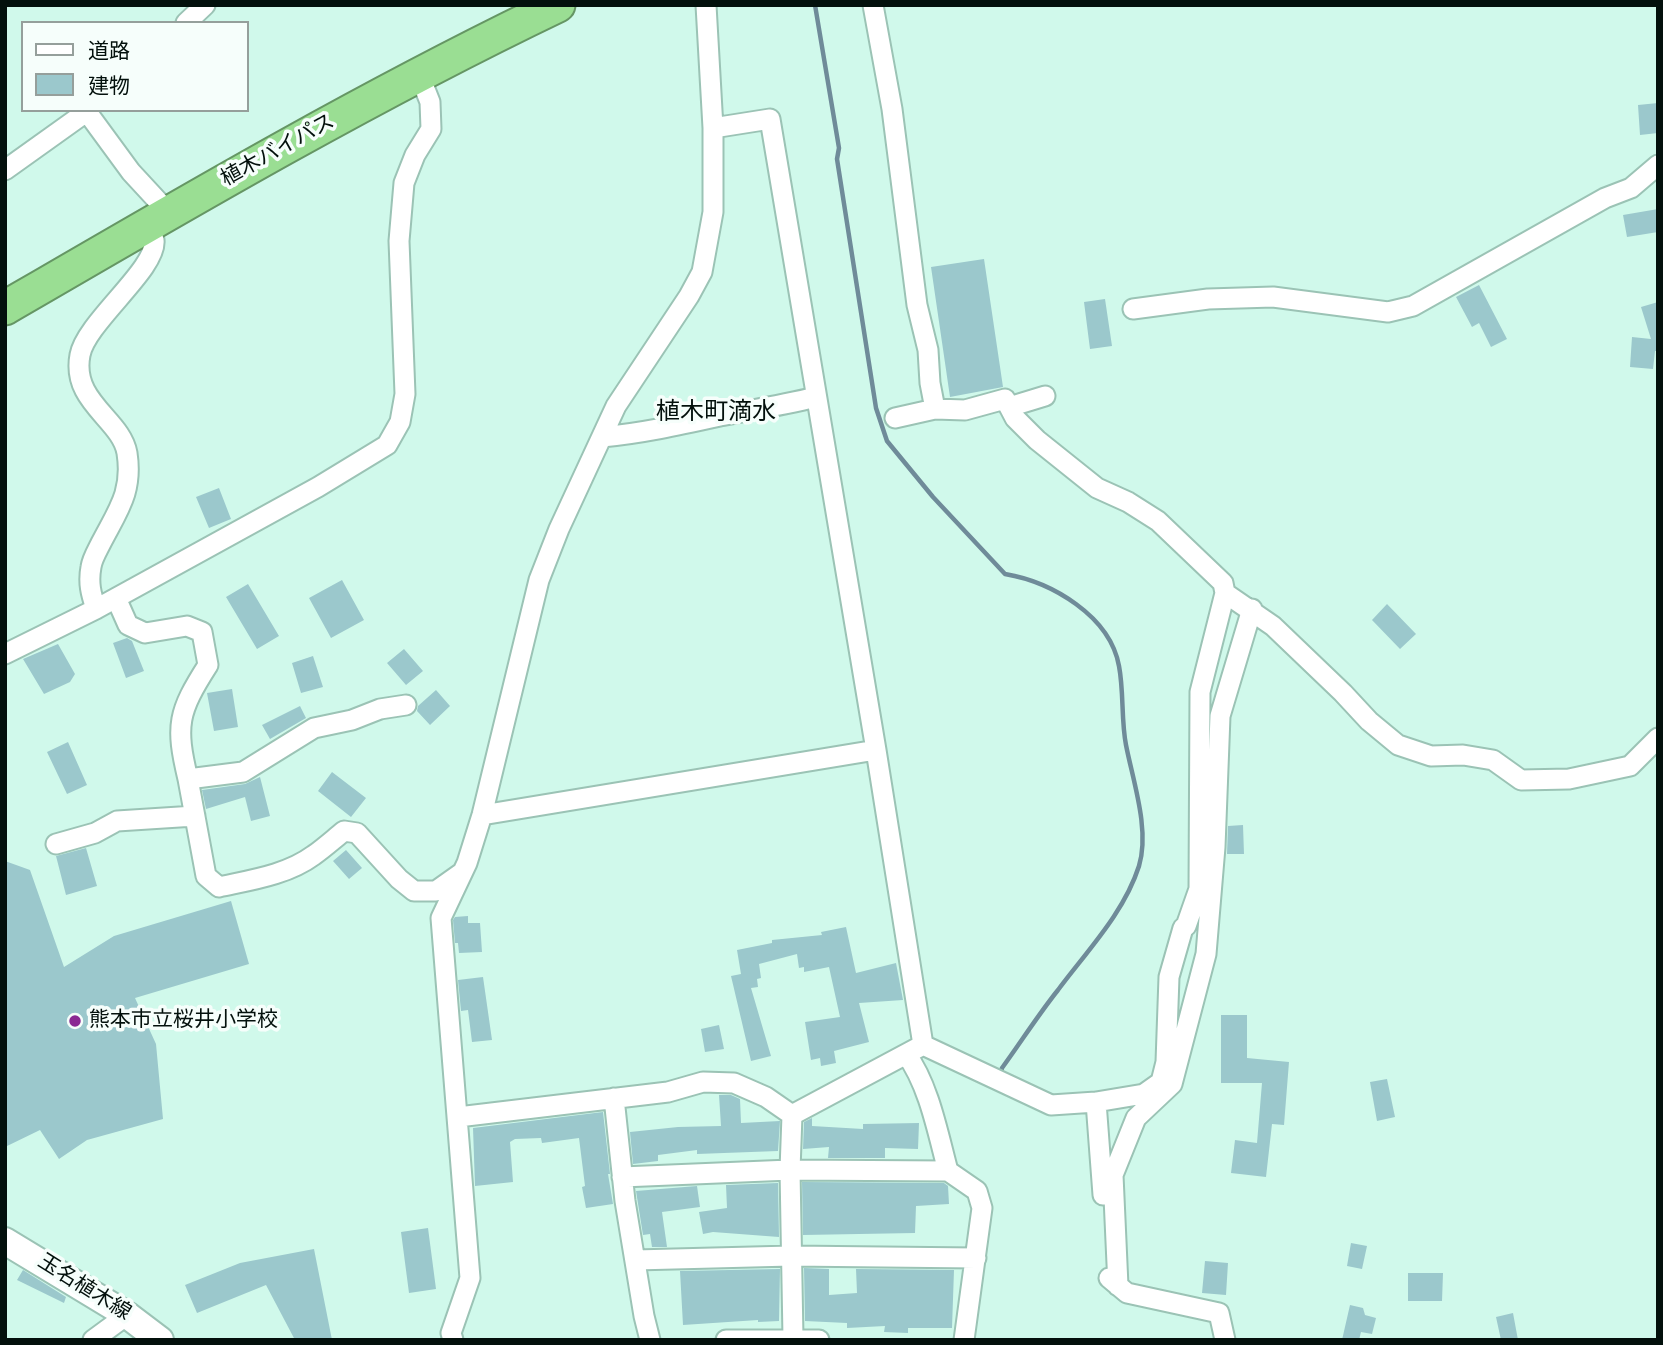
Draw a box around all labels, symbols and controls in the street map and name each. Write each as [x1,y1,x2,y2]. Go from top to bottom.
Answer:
legend [21,21,248,112]
text: 道路 [88,34,130,66]
text: 建物 [88,69,130,101]
street label: 植木バイパス [217,109,339,193]
district label: 植木町滴水 [656,399,776,427]
place label: 熊本市立桜井小学校 [89,1008,278,1034]
marker: 熊本市立桜井小学校 [67,1013,83,1029]
street label: 玉名植木線 [33,1249,135,1327]

